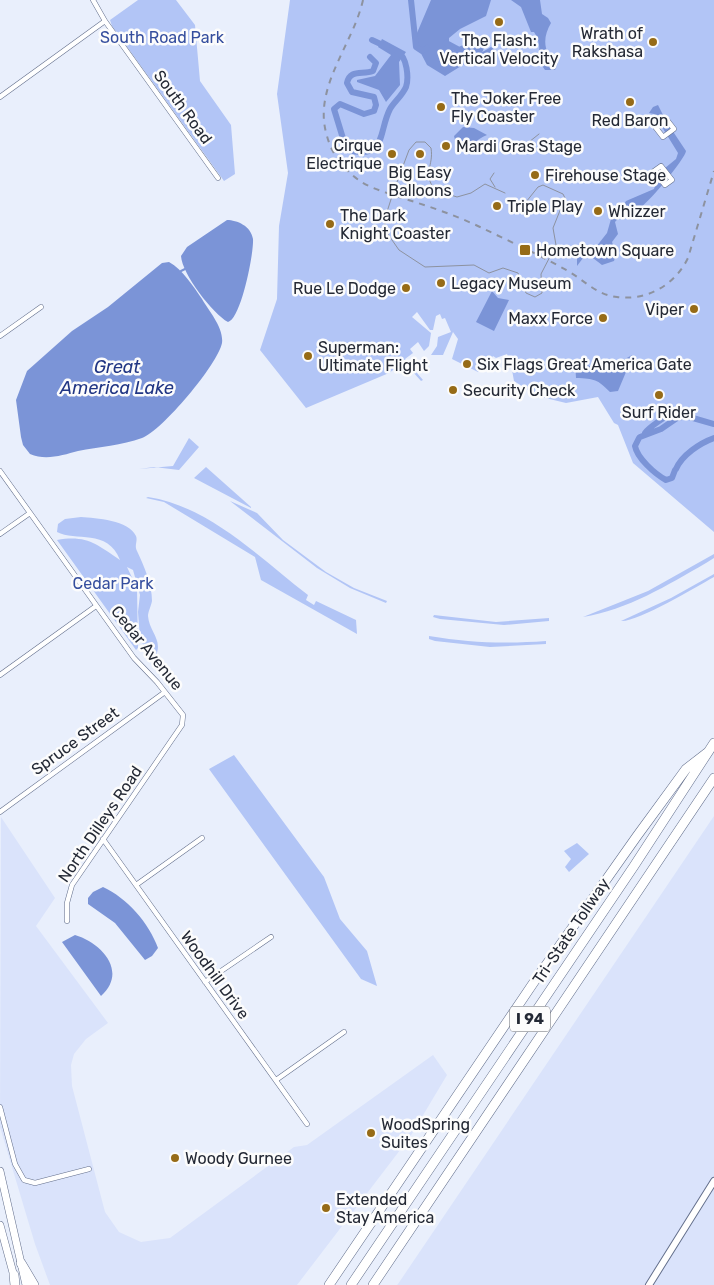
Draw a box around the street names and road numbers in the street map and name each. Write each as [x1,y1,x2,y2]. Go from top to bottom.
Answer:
street label: South Road [150,66,216,148]
street label: Cedar Avenue [107,602,187,694]
street label: Spruce Street [28,703,122,779]
street label: North Dilleys Road [54,762,146,886]
street label: Tri-State Tollway [528,874,614,988]
street label: Woodhill Drive [177,927,253,1023]
road number: I 94 [510,1006,550,1032]

